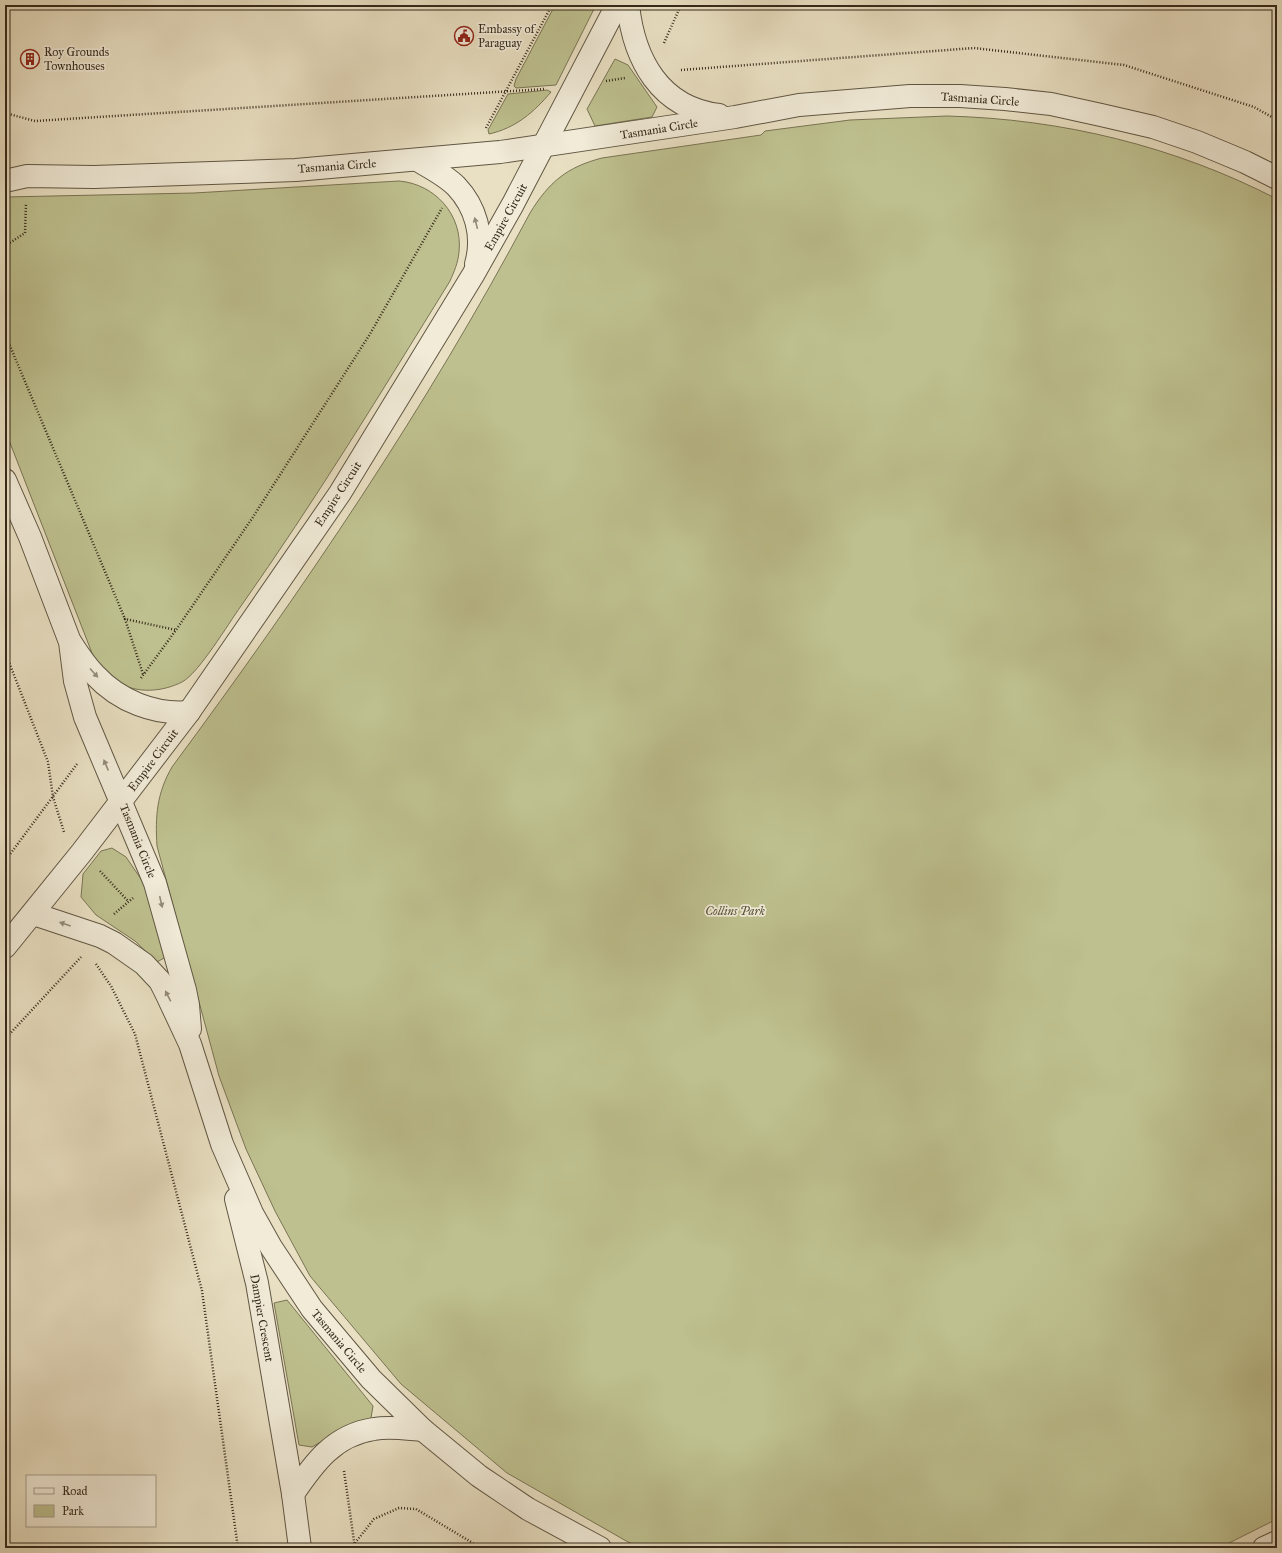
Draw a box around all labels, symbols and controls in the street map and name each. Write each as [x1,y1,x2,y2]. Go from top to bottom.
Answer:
place label: Embassy of Paraguay [478,22,537,51]
public building icon: Embassy of Paraguay [453,25,475,47]
place label: Roy Grounds Townhouses [44,45,109,73]
building icon: Roy Grounds Townhouses [19,48,41,70]
street label: Tasmania Circle [940,89,1020,109]
street label: Tasmania Circle [619,116,699,142]
street label: Tasmania Circle [297,156,377,176]
street label: Empire Circuit [482,180,531,253]
one-way arrow [473,216,479,229]
street label: Empire Circuit [312,458,365,529]
one-way arrow [89,668,98,678]
street label: Empire Circuit [125,725,182,794]
one-way arrow [103,759,109,770]
street label: Tasmania Circle [117,802,159,880]
one-way arrow [158,896,164,908]
park label: Collins Park [705,904,765,918]
one-way arrow [58,921,70,927]
one-way arrow [165,991,171,1002]
street label: Dampier Crescent [247,1273,277,1364]
street label: Tasmania Circle [308,1306,370,1376]
legend [26,1475,156,1527]
text: Road [62,1484,88,1498]
text: Park [62,1504,84,1518]

